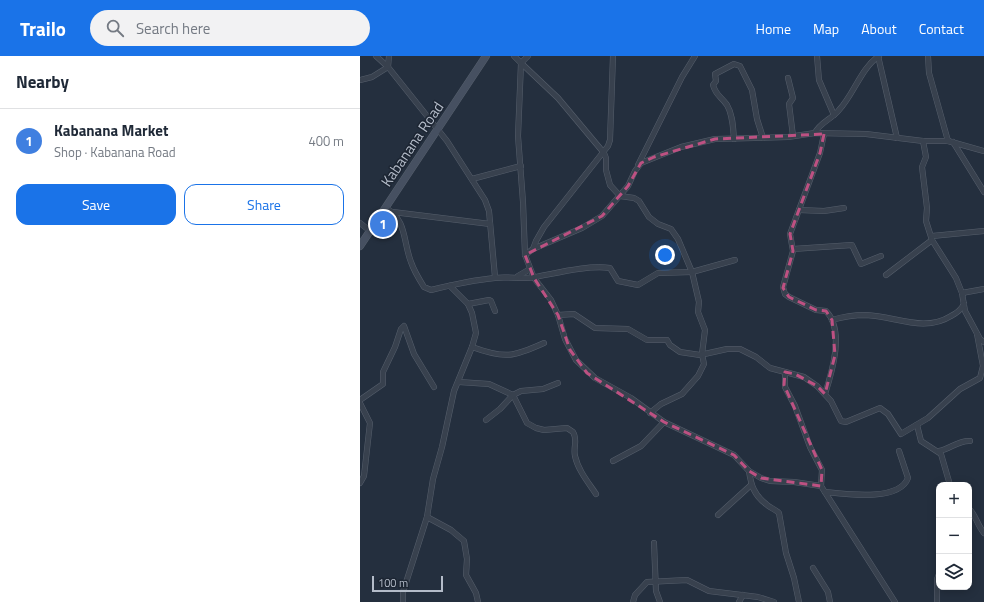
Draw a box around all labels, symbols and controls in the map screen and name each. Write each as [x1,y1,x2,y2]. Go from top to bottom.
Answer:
search box [90,10,370,46]
text: Trailo [20,14,66,43]
icon: search [104,17,126,39]
text: Search here [136,17,210,40]
text: Home [756,18,791,39]
text: Map [813,18,839,39]
text: About [861,18,897,39]
text: Contact [919,18,964,39]
text: Nearby [16,69,69,95]
street label: Kabanana Road [375,97,449,191]
text: Kabanana Market [54,119,168,142]
text: 1 [25,131,33,151]
text: 400 m [308,131,344,151]
text: Shop · Kabanana Road [54,142,176,162]
button: Save [16,184,176,225]
button: Share [184,184,344,225]
pin: 1 [370,209,396,239]
your location [655,245,675,265]
map controls [936,482,972,590]
button: + [936,482,972,518]
button: − [936,518,972,554]
button: layers [936,554,972,590]
scale bar [372,574,443,593]
text: 100 m [378,575,408,591]

